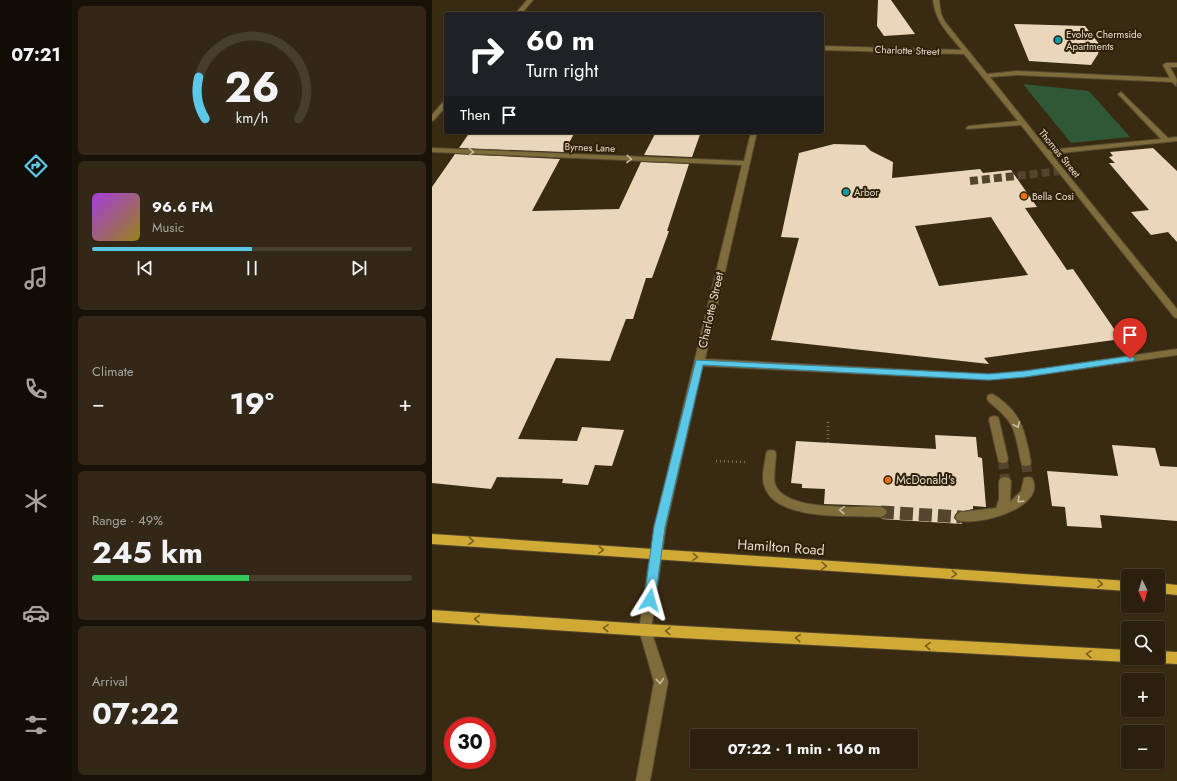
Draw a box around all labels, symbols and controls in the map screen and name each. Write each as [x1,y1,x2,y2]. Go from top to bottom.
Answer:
text: 60 m [526,20,595,61]
place label: Evolve Chermside Apartments [1066,27,1142,54]
icon: right [460,28,512,80]
marker: Evolve Chermside Apartments [1053,35,1063,45]
text: 07:21 [11,42,61,68]
street label: Charlotte Street [874,42,940,59]
text: 26 [224,56,280,117]
text: Turn right [526,58,598,84]
text: Then [460,104,490,126]
icon: arrive [498,104,520,126]
text: km/h [236,107,268,127]
street label: Thomas Street [1035,126,1084,181]
street label: Byrnes Lane [564,139,616,156]
one-way arrow [468,148,474,156]
icon: directions [22,152,50,180]
one-way arrow [626,154,632,163]
place label: Arbor [854,185,879,200]
marker: Arbor [841,187,851,197]
place label: Bella Cosi [1032,189,1074,204]
marker: Bella Cosi [1019,191,1029,201]
text: 96.6 FM [152,196,213,218]
text: Music [152,218,184,237]
icon: previous [134,257,156,279]
icon: pause [241,257,263,279]
icon: next [348,257,370,279]
icon: music [22,264,50,292]
street label: Charlotte Street [693,270,729,350]
pin [1113,318,1147,359]
icon: arrive [1119,324,1141,346]
text: Climate [92,362,133,381]
icon: phone [22,375,50,403]
text: 19° [230,382,274,425]
text: − [92,387,105,419]
text: + [398,387,412,419]
one-way arrow [1012,421,1020,428]
place label: McDonald's [896,471,955,489]
marker: McDonald's [883,475,893,485]
icon: climate [22,487,50,515]
one-way arrow [1017,495,1025,502]
one-way arrow [839,506,845,515]
text: Range · 49% [92,511,163,530]
text: 245 km [92,531,203,574]
street label: Hamilton Road [737,534,825,560]
one-way arrow [468,537,474,546]
one-way arrow [598,546,604,555]
one-way arrow [692,553,698,561]
one-way arrow [821,561,827,570]
north arrow [1121,569,1165,613]
map controls [1121,569,1165,769]
one-way arrow [951,570,957,579]
position arrow [629,579,671,621]
one-way arrow [1097,580,1103,589]
icon: car [22,599,50,627]
one-way arrow [474,615,480,624]
button: search [1121,621,1165,665]
one-way arrow [603,624,609,632]
one-way arrow [665,627,671,636]
one-way arrow [795,634,801,643]
one-way arrow [925,641,931,650]
one-way arrow [1086,650,1092,658]
text: Arrival [92,672,128,691]
button: + [1121,673,1165,717]
one-way arrow [655,678,664,684]
text: 07:22 [92,692,179,735]
icon: filters [22,711,50,739]
speed limit sign: 30 [444,717,496,769]
button: − [1121,725,1165,769]
text: 07:22 · 1 min · 160 m [728,738,880,760]

